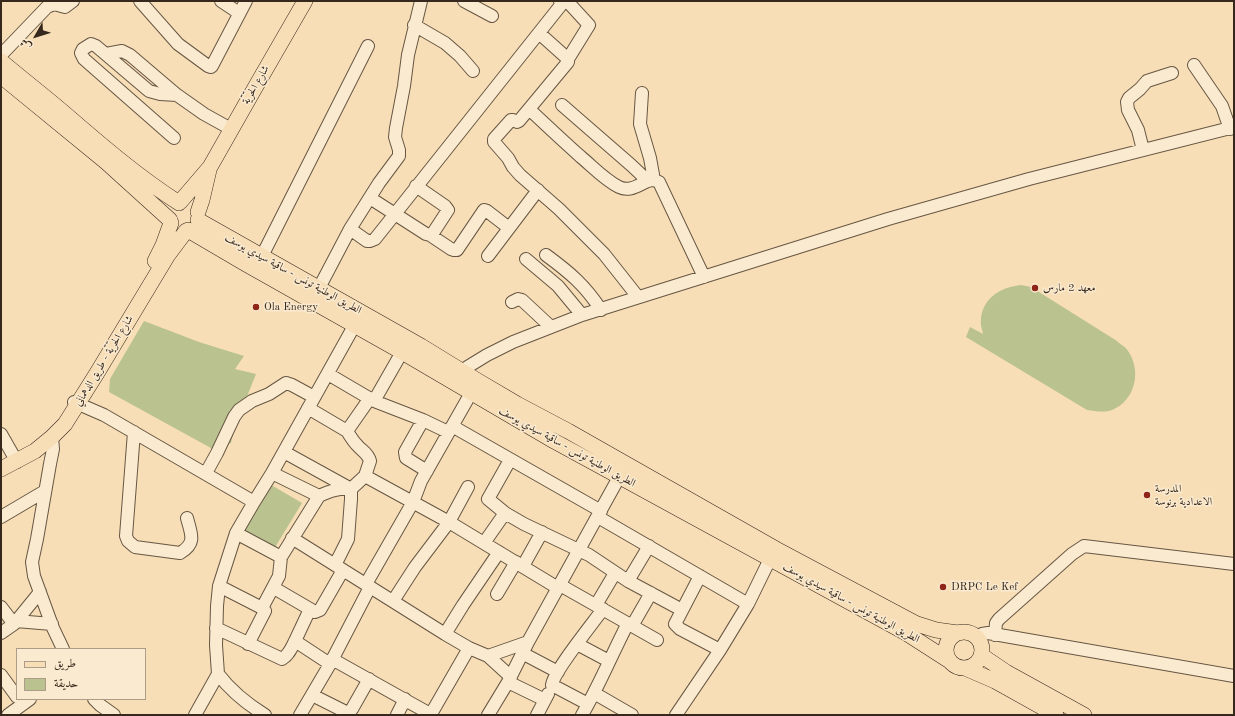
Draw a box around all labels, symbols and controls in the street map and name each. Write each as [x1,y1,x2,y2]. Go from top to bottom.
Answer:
north arrow [16,16,56,56]
text: ش [19,36,34,52]
street label: شارع الحرّيّة [240,63,272,107]
street label: الطريق الوطنية تونس - ساقية سيدي يوسف [222,231,364,317]
place label: معهد 2 مارس [1043,281,1095,295]
marker: معهد 2 مارس [1030,283,1040,293]
place label: Ola Energy [264,300,318,314]
marker: Ola Energy [251,302,261,312]
street label: شارع الحرّيّة - طريق الدهماني [72,313,136,409]
street label: الطريق الوطنية تونس - ساقية سيدي يوسف [496,404,638,490]
place label: المدرسة الاعدادية برنوسة [1155,482,1212,508]
marker: المدرسة الاعدادية برنوسة [1142,490,1152,500]
street label: الطريق الوطنية تونس - ساقية سيدي يوسف [780,560,922,646]
place label: DRPC Le Kef [951,580,1018,594]
marker: DRPC Le Kef [938,582,948,592]
legend [16,648,146,700]
text: طريق [54,658,76,670]
text: حديقة [54,678,78,690]

